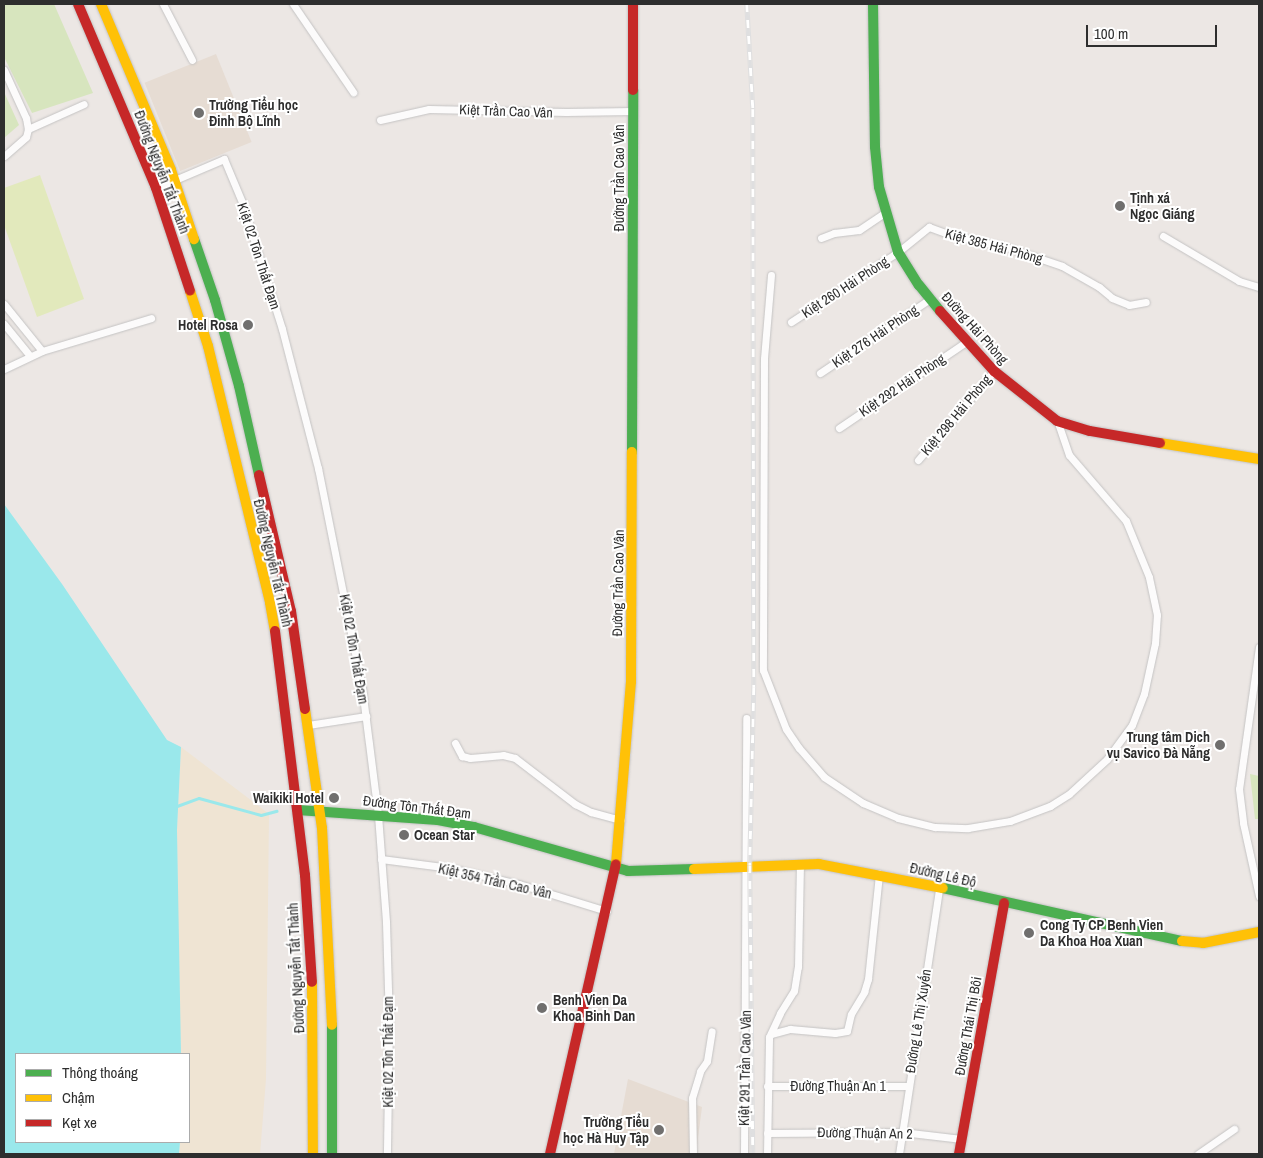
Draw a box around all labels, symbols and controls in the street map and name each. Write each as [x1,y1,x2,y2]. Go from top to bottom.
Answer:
scale bar [1088,15,1219,47]
text: 100 m [1094,23,1128,44]
place label: Trường Tiểu học Đinh Bộ Lĩnh [209,97,298,130]
street label: Kiệt Trần Cao Vân [459,101,553,121]
marker: Trường Tiểu học Đinh Bộ Lĩnh [193,107,205,119]
street label: Đường Nguyễn Tất Thành [131,108,193,236]
street label: Đường Trần Cao Vân [611,124,627,232]
place label: Tịnh xá Ngọc Giáng [1130,190,1194,222]
street label: Kiệt 02 Tôn Thất Đạm [234,200,284,312]
marker: Tịnh xá Ngọc Giáng [1114,200,1126,212]
street label: Kiệt 385 Hải Phòng [943,225,1045,267]
street label: Kiệt 260 Hải Phòng [798,253,892,321]
street label: Đường Hải Phòng [938,288,1012,368]
street label: Kiệt 276 Hải Phòng [829,301,921,371]
place label: Hotel Rosa [178,317,238,333]
marker: Hotel Rosa [242,319,254,331]
street label: Kiệt 292 Hải Phòng [856,350,948,420]
street label: Kiệt 298 Hải Phòng [917,371,995,459]
street label: Đường Nguyễn Tất Thành [250,497,296,629]
street label: Đường Trần Cao Vân [609,529,627,637]
street label: Kiệt 02 Tôn Thất Đạm [336,593,372,705]
place label: Trung tâm Dịch vụ Savico Đà Nẵng [1107,729,1210,762]
marker: Trung tâm Dịch vụ Savico Đà Nẵng [1214,739,1226,751]
place label: Waikiki Hotel [253,790,324,806]
marker: Waikiki Hotel [328,792,340,804]
street label: Đường Tôn Thất Đạm [362,792,472,822]
place label: Ocean Star [414,827,475,843]
marker: Ocean Star [398,829,410,841]
street label: Đường Lê Độ [908,859,978,891]
street label: Kiệt 354 Trần Cao Vân [437,860,553,902]
street label: Đường Nguyễn Tất Thành [284,902,308,1034]
place label: Cong Ty CP Benh Vien Da Khoa Hoa Xuan [1040,917,1163,950]
marker: Cong Ty CP Benh Vien Da Khoa Hoa Xuan [1022,926,1036,940]
street label: Đường Lê Thị Xuyến [901,968,935,1074]
street label: Đường Thái Thị Bôi [951,975,985,1077]
place label: Benh Vien Da Khoa Binh Dan [553,992,635,1024]
street label: Kiệt 02 Tôn Thất Đạm [380,996,396,1108]
marker: Benh Vien Da Khoa Binh Dan [535,1001,549,1015]
street label: Kiệt 291 Trần Cao Vân [736,1010,754,1126]
legend [15,1053,190,1143]
text: Thông thoáng [62,1062,138,1083]
street label: Đường Thuận An 1 [790,1078,886,1094]
text: Chậm [62,1087,95,1108]
text: Kẹt xe [62,1112,97,1133]
place label: Trường Tiểu học Hà Huy Tập [563,1114,649,1146]
marker: Trường Tiểu học Hà Huy Tập [653,1124,665,1136]
street label: Đường Thuận An 2 [817,1124,913,1142]

